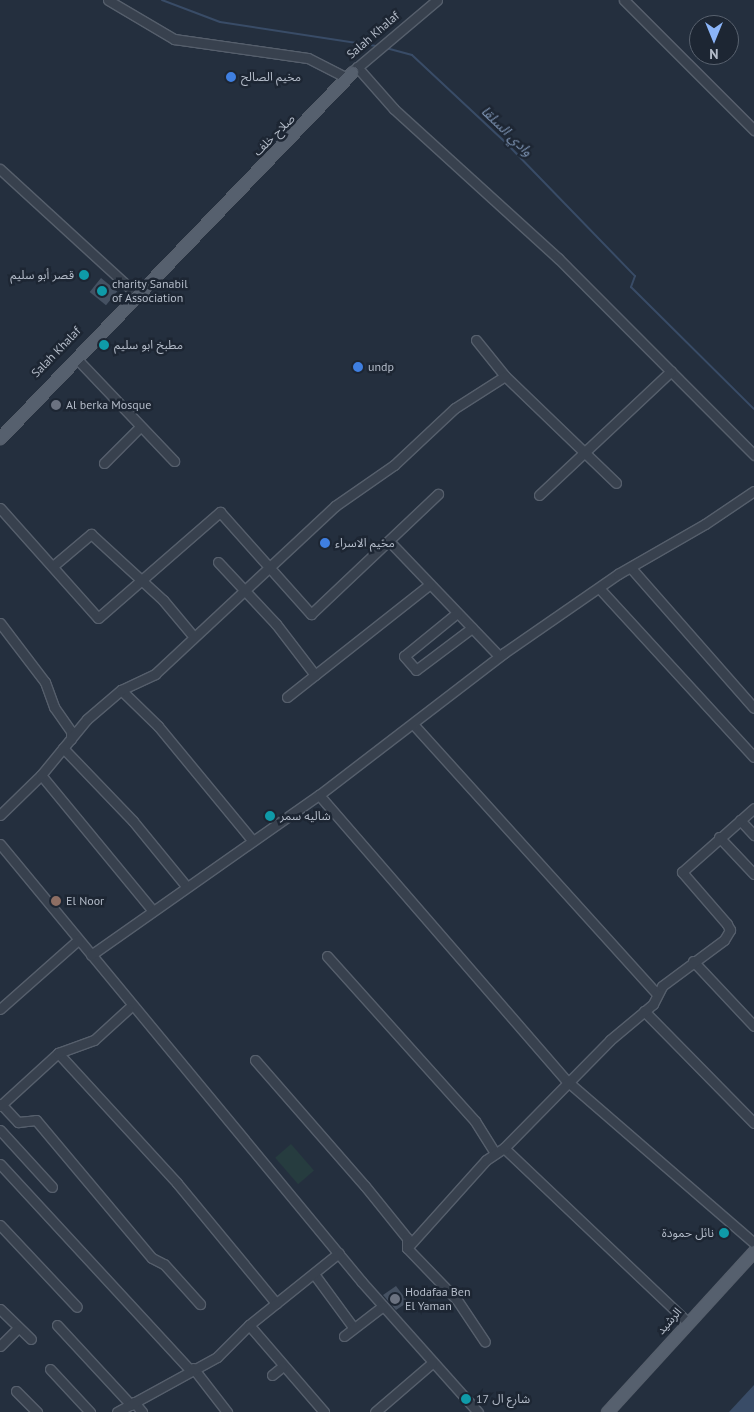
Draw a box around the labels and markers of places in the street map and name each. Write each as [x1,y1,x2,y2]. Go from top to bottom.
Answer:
place label: مخيم الصالح [241,70,301,84]
marker: مخيم الصالح [225,71,237,83]
place label: قصر أبو سليم [10,268,74,282]
marker: قصر أبو سليم [78,269,90,281]
place label: charity Sanabil of Association [112,277,188,305]
marker: charity Sanabil of Association [96,285,108,297]
place label: مطبخ ابو سليم [114,338,183,352]
marker: مطبخ ابو سليم [98,339,110,351]
place label: undp [368,360,394,374]
marker: undp [352,361,364,373]
place label: Al berka Mosque [66,398,151,412]
marker: Al berka Mosque [50,399,62,411]
place label: مخيم الاسراء [335,536,395,550]
marker: مخيم الاسراء [319,537,331,549]
place label: شاليه سمر [280,809,331,823]
marker: شاليه سمر [264,810,276,822]
place label: El Noor [66,894,104,908]
marker: El Noor [50,895,62,907]
place label: نائل حمودة [662,1226,714,1240]
marker: نائل حمودة [718,1227,730,1239]
place label: Hodafaa Ben El Yaman [405,1285,471,1313]
marker: Hodafaa Ben El Yaman [389,1293,401,1305]
place label: شارع ال 17 [476,1392,530,1406]
marker: شارع ال 17 [460,1393,472,1405]

